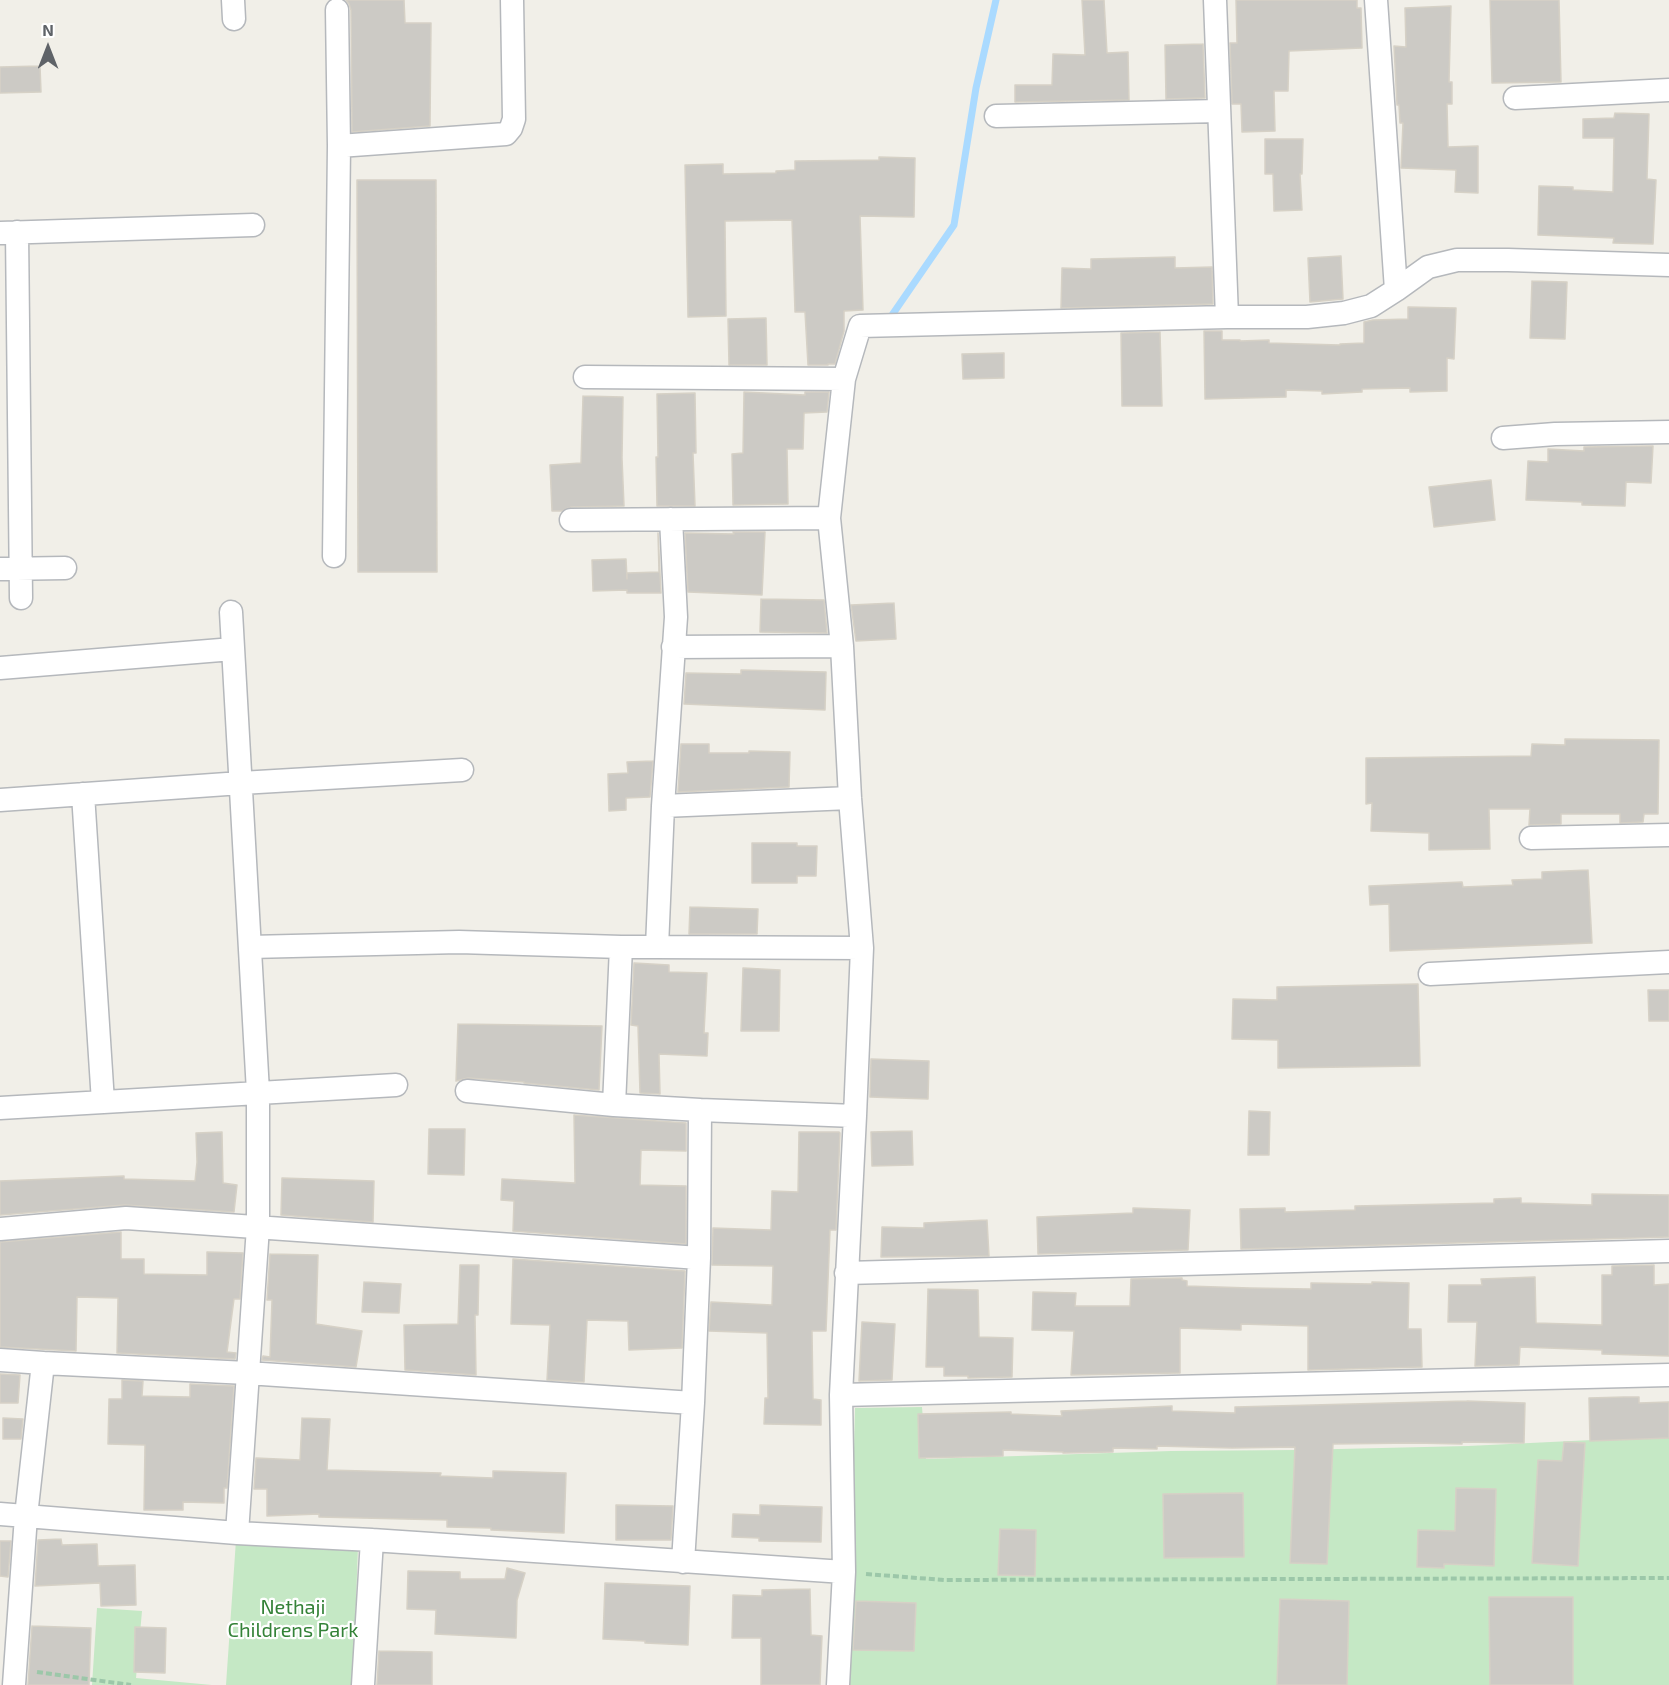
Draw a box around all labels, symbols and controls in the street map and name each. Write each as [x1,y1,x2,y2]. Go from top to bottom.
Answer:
north arrow [18,18,78,78]
text: N [42,20,54,39]
park label: Nethaji Childrens Park [227,1595,359,1642]

